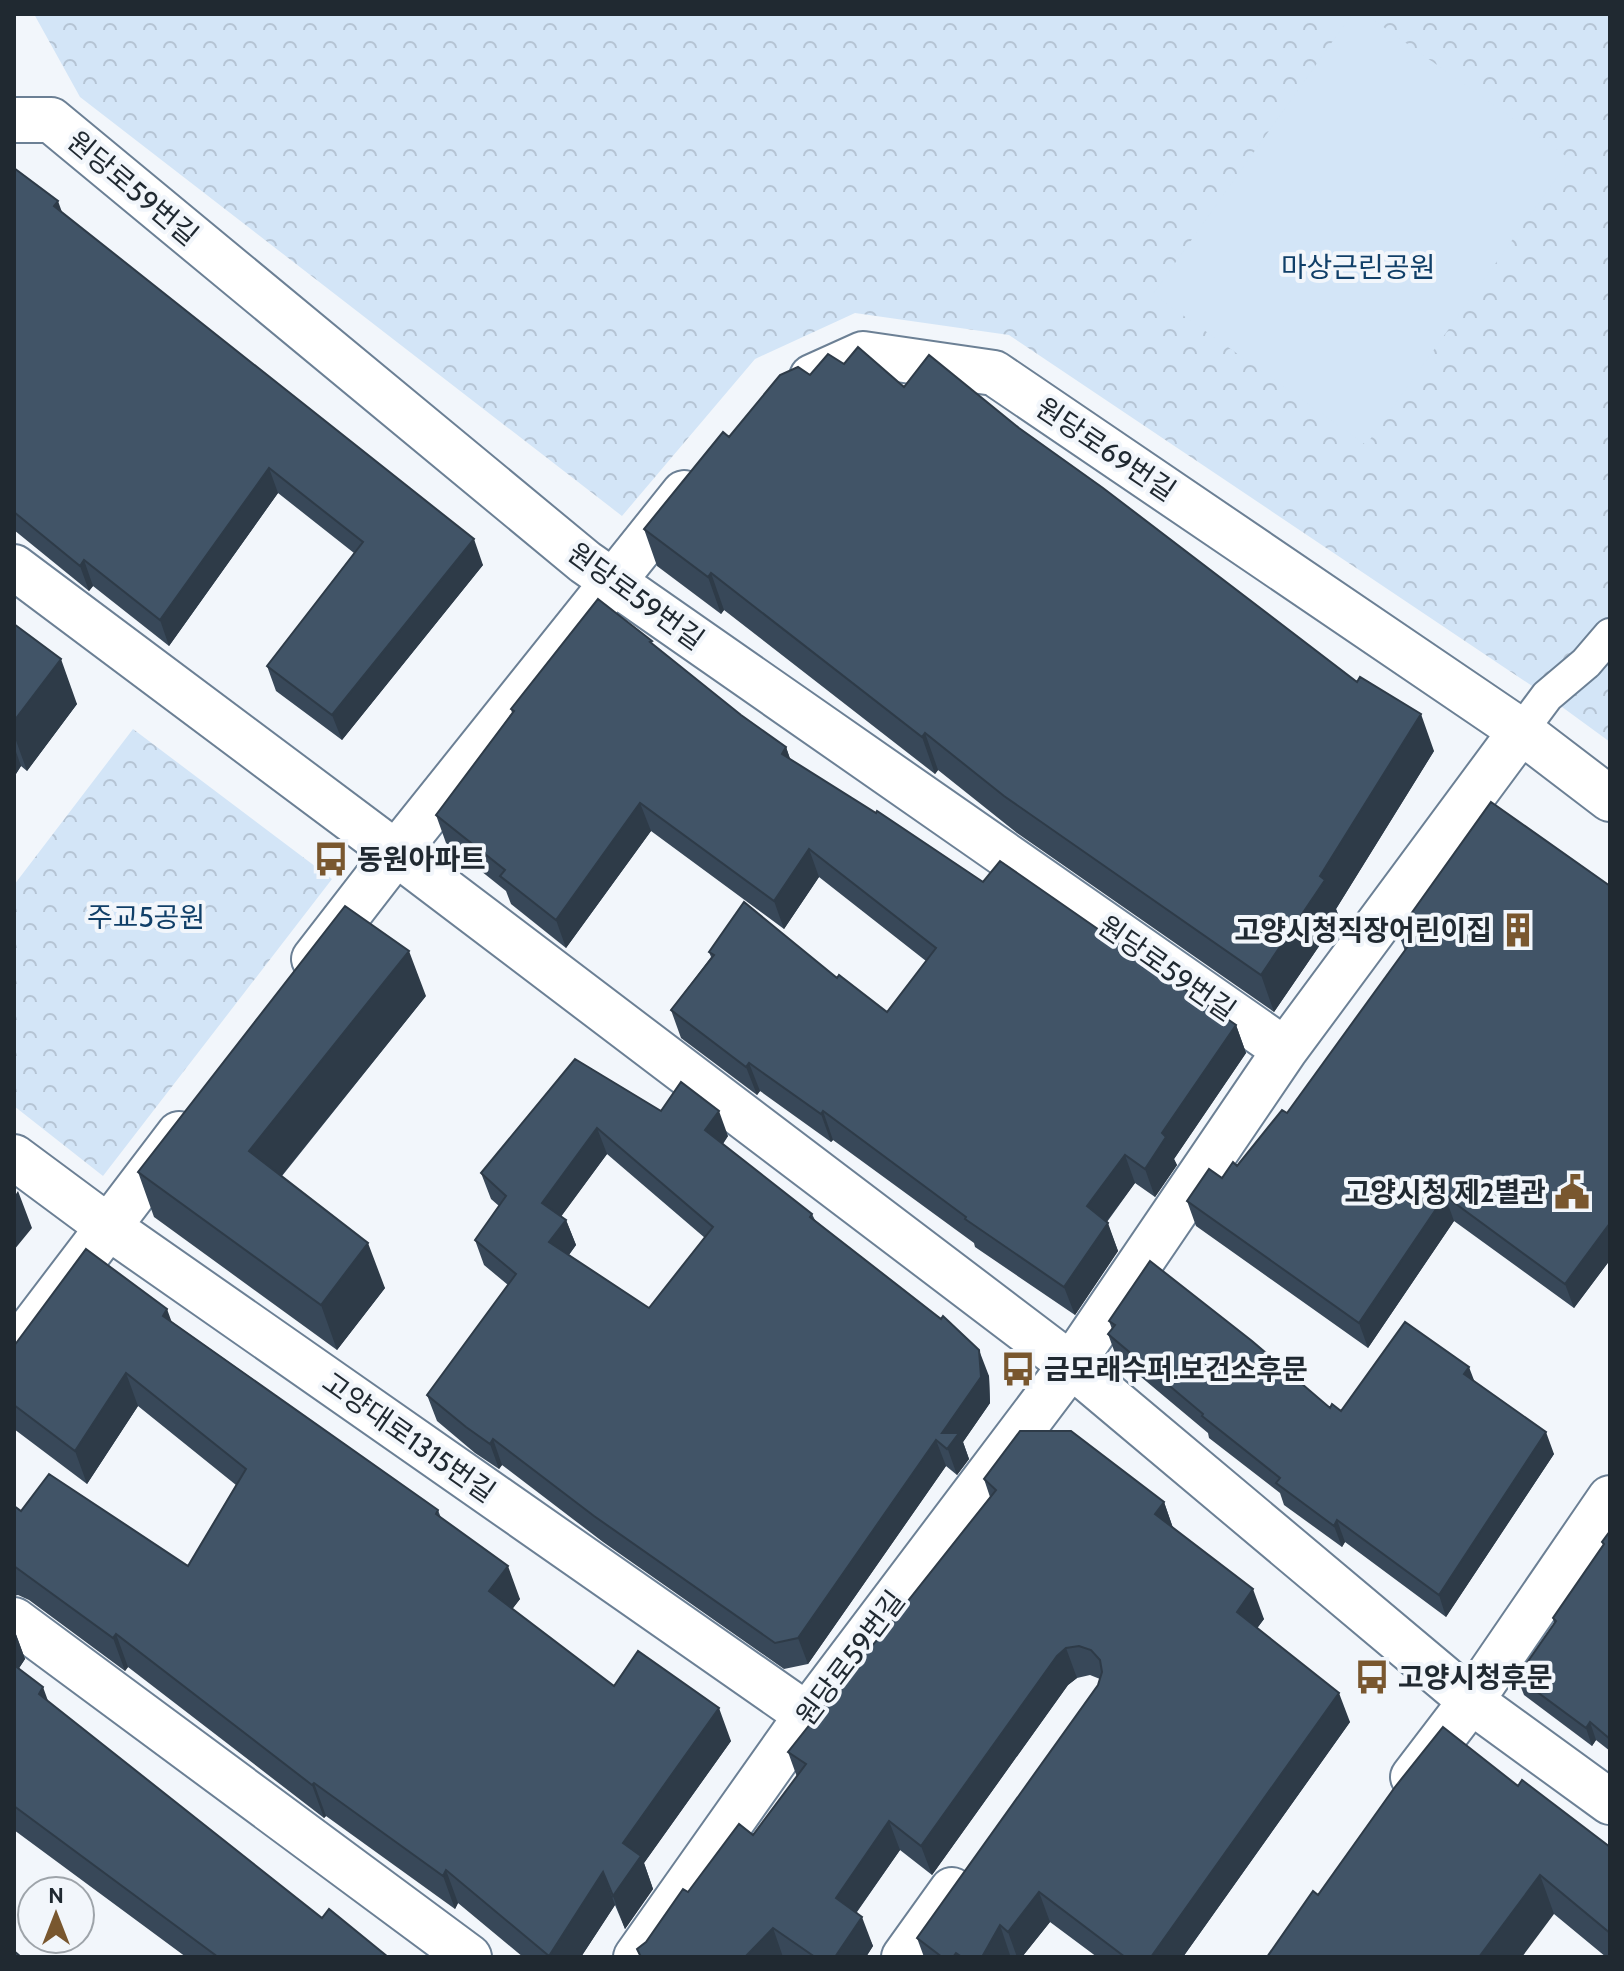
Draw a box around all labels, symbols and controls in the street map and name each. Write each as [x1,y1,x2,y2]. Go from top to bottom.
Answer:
street label: 원당로59번길 [61,124,205,252]
park label: 마상근린공원 [1281,250,1435,284]
street label: 원당로69번길 [1030,390,1182,508]
street label: 원당로59번길 [561,535,711,657]
bus stop icon: 동원아파트 [312,840,350,878]
place label: 동원아파트 [357,842,486,876]
park label: 주교5공원 [87,900,205,934]
street label: 원당로59번길 [1092,908,1242,1028]
building icon: 고양시청직장어린이집 [1499,911,1537,949]
place label: 고양시청직장어린이집 [1234,913,1492,947]
public building icon: 고양시청 제2별관 [1553,1173,1591,1211]
place label: 고양시청 제2별관 [1345,1175,1546,1209]
bus stop icon: 금모래수퍼.보건소후문 [999,1350,1037,1388]
place label: 금모래수퍼.보건소후문 [1044,1352,1308,1386]
street label: 고양대로1315번길 [316,1365,502,1509]
street label: 원당로59번길 [788,1584,912,1732]
bus stop icon: 고양시청후문 [1353,1658,1391,1696]
place label: 고양시청후문 [1398,1660,1553,1694]
north arrow [16,1875,96,1955]
text: N [48,1882,64,1909]

